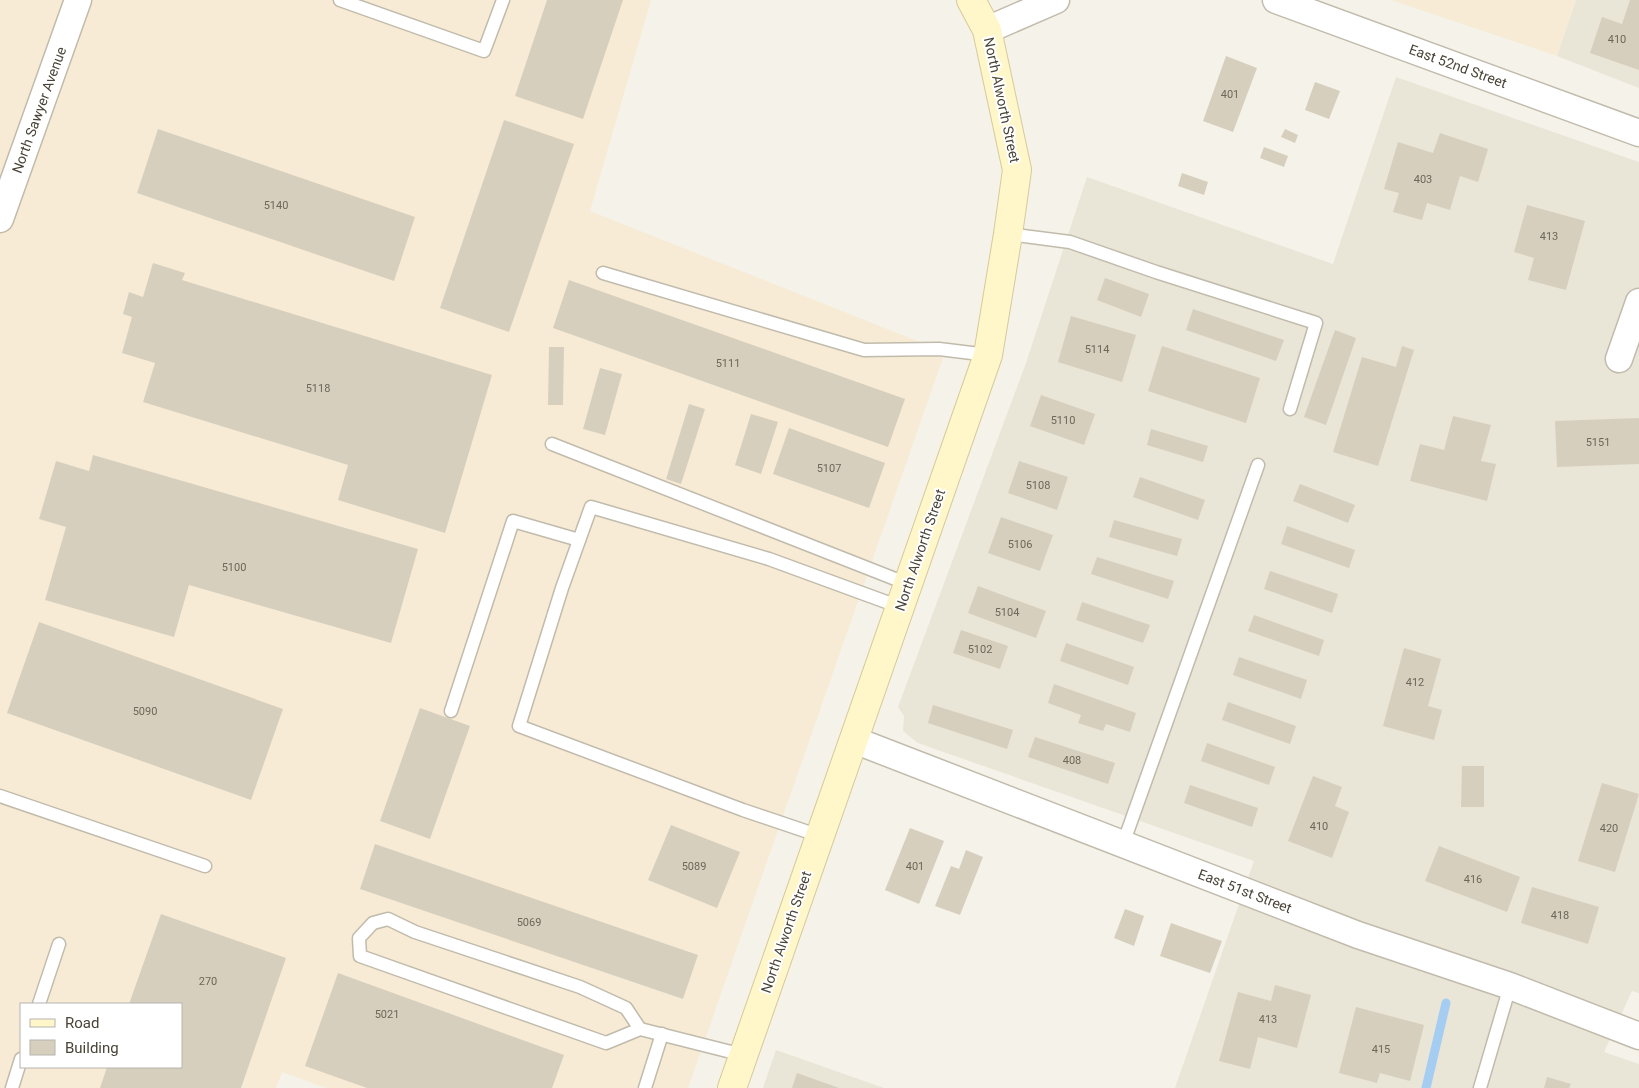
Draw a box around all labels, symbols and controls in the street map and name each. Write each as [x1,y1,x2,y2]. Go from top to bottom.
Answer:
house number: 410 [1608,33,1626,46]
street label: North Alworth Street [981,36,1023,164]
street label: East 52nd Street [1407,41,1509,91]
street label: North Sawyer Avenue [9,45,69,175]
house number: 401 [1221,88,1239,101]
house number: 403 [1414,173,1432,186]
house number: 5140 [264,199,288,212]
house number: 413 [1540,230,1558,243]
house number: 5114 [1085,343,1109,356]
house number: 5111 [716,357,740,370]
house number: 5118 [306,382,330,395]
house number: 5110 [1051,414,1075,427]
house number: 5151 [1586,436,1610,449]
house number: 5107 [817,462,841,475]
house number: 5108 [1026,479,1050,492]
street label: North Alworth Street [892,487,948,613]
house number: 5106 [1008,538,1032,551]
house number: 5100 [222,561,246,574]
house number: 5104 [995,606,1019,619]
house number: 5102 [968,643,992,656]
house number: 412 [1406,676,1424,689]
house number: 5090 [133,705,157,718]
house number: 408 [1063,754,1081,767]
house number: 410 [1310,820,1328,833]
house number: 420 [1600,822,1618,835]
house number: 5089 [682,860,706,873]
house number: 401 [906,860,924,873]
street label: East 51st Street [1196,866,1294,916]
street label: North Alworth Street [758,869,814,995]
house number: 416 [1464,873,1482,886]
house number: 418 [1551,909,1569,922]
house number: 5069 [517,916,541,929]
house number: 270 [199,975,217,988]
legend [20,1003,182,1068]
house number: 5021 [375,1008,399,1021]
house number: 413 [1259,1013,1277,1026]
text: Road [65,1014,99,1032]
text: Building [65,1039,119,1057]
house number: 415 [1372,1043,1390,1056]

